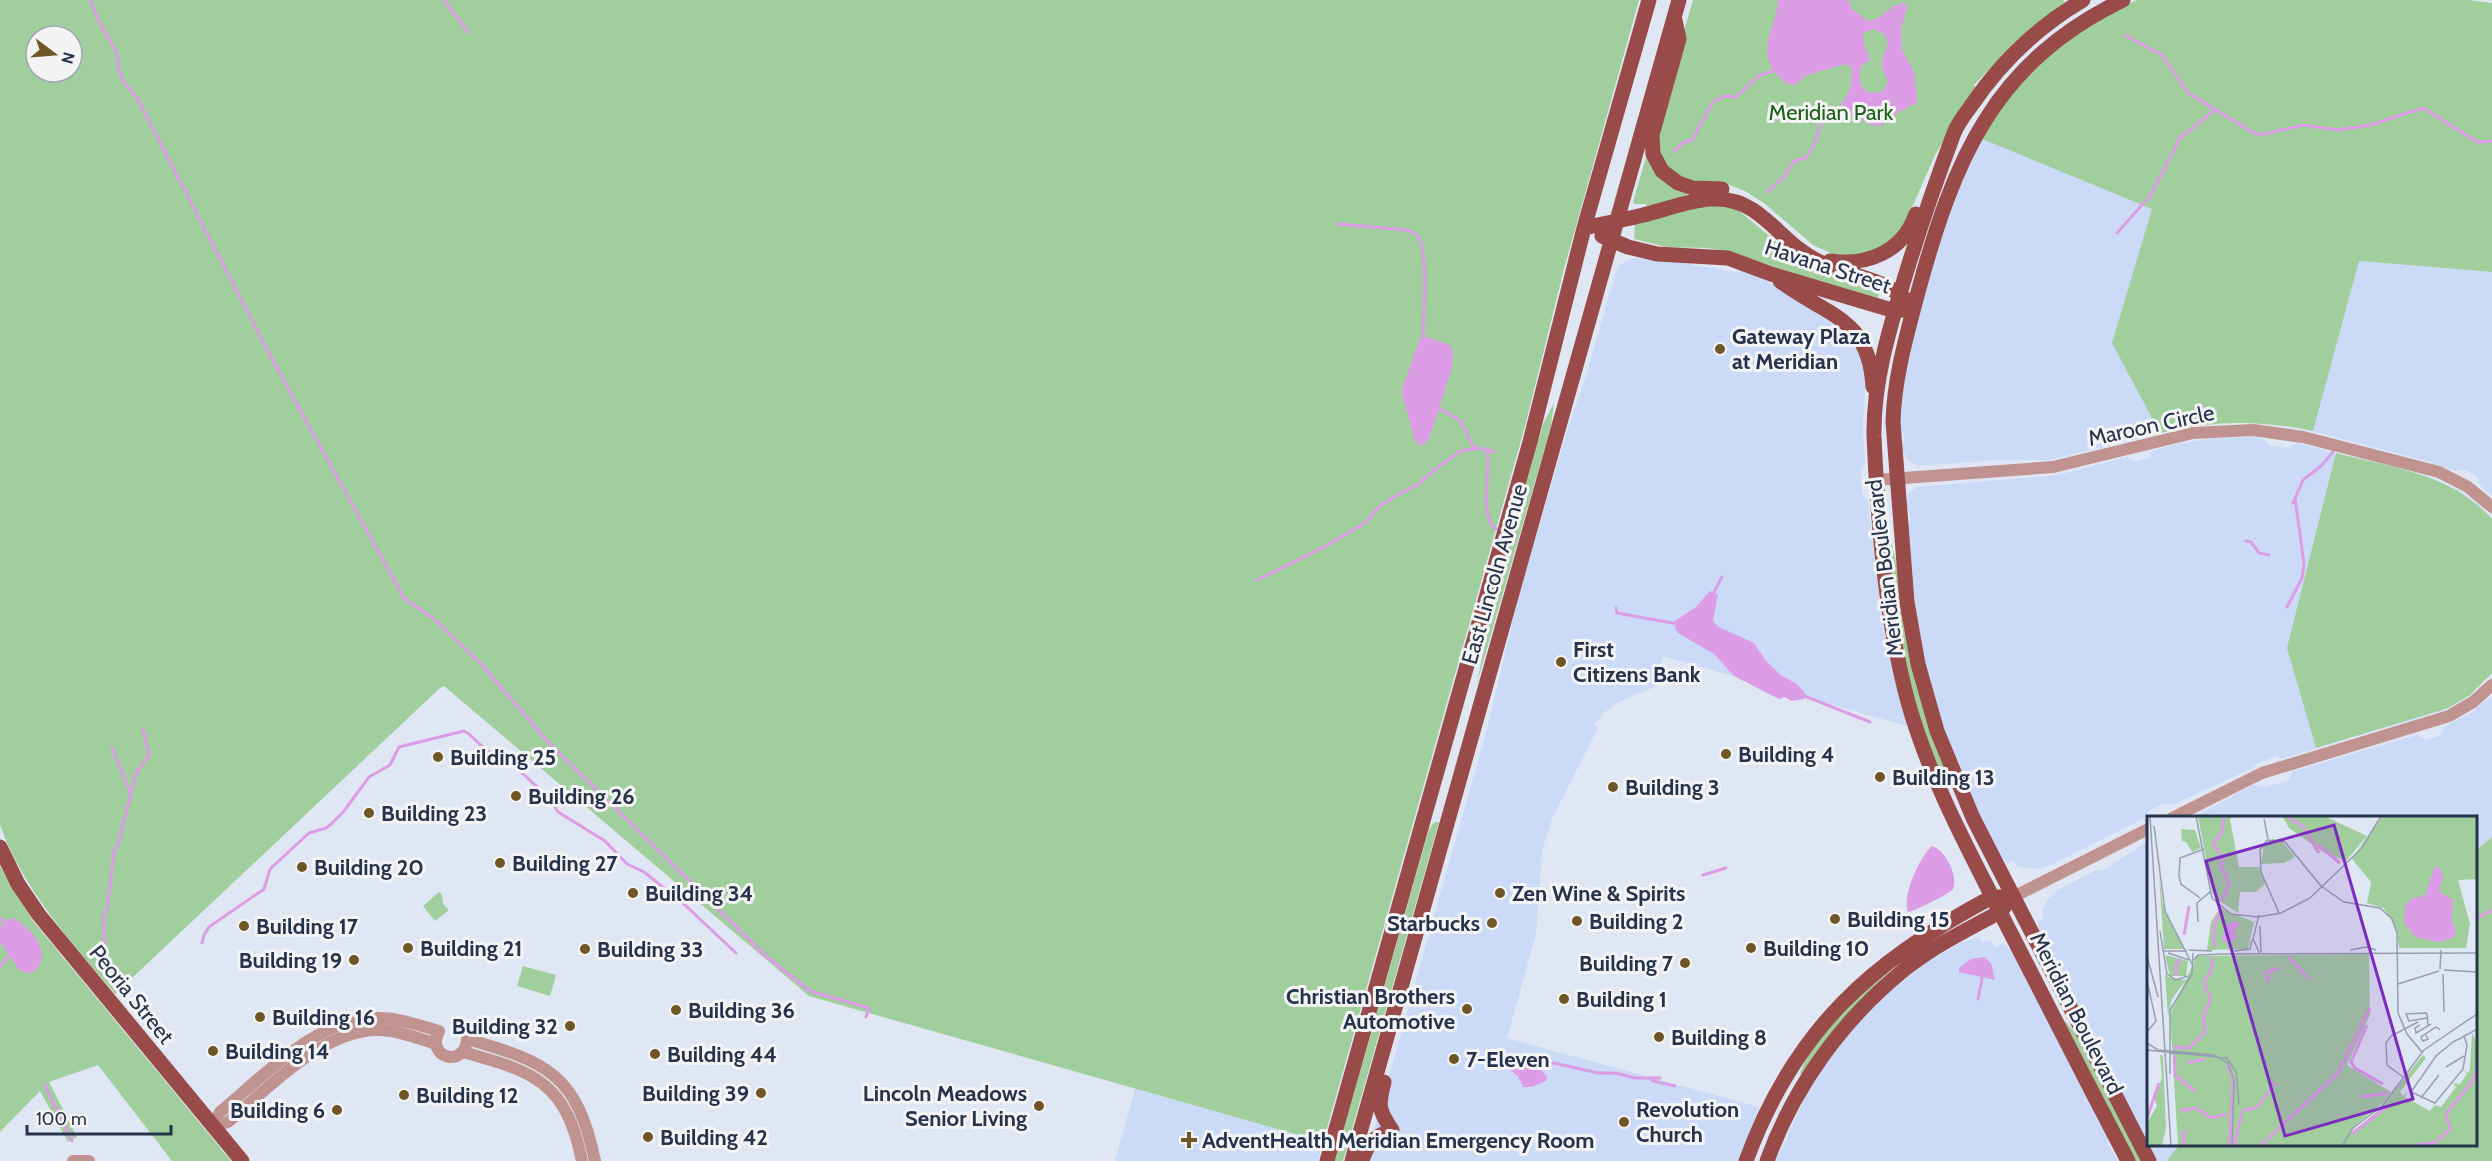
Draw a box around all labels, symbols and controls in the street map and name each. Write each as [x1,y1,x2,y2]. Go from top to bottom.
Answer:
north arrow [24,24,84,84]
text: N [57,50,79,66]
park label: Meridian Park [1769,99,1894,126]
street label: Havana Street [1761,233,1895,300]
place label: Gateway Plaza at Meridian [1732,323,1871,375]
marker: Gateway Plaza at Meridian [1713,342,1727,356]
street label: Maroon Circle [2086,399,2217,452]
street label: Meridian Boulevard [1860,478,1909,658]
street label: East Lincoln Avenue [1456,481,1533,667]
place label: First Citizens Bank [1573,636,1701,688]
marker: First Citizens Bank [1554,655,1568,669]
place label: Building 4 [1738,741,1834,768]
place label: Building 25 [450,744,556,771]
marker: Building 4 [1719,747,1733,761]
marker: Building 25 [431,750,445,764]
place label: Building 13 [1892,764,1995,791]
marker: Building 13 [1873,770,1887,784]
place label: Building 3 [1625,774,1720,801]
marker: Building 3 [1606,780,1620,794]
place label: Building 26 [528,783,635,810]
marker: Building 26 [509,789,523,803]
place label: Building 23 [381,800,487,827]
marker: Building 23 [362,806,376,820]
inset map [2147,816,2477,1146]
place label: Building 27 [512,850,618,877]
place label: Building 20 [314,854,424,881]
marker: Building 27 [493,856,507,870]
marker: Building 20 [295,860,309,874]
place label: Building 34 [645,880,753,907]
place label: Zen Wine & Spirits [1512,880,1685,907]
marker: Building 34 [626,886,640,900]
marker: Zen Wine & Spirits [1493,886,1507,900]
place label: Building 15 [1847,906,1950,933]
place label: Building 2 [1589,908,1683,935]
place label: Starbucks [1387,910,1480,937]
marker: Building 15 [1828,912,1842,926]
place label: Building 17 [256,913,359,940]
marker: Building 2 [1570,914,1584,928]
marker: Starbucks [1485,916,1499,930]
marker: Building 17 [237,919,251,933]
street label: Meridian Boulevard [2024,928,2129,1099]
place label: Building 21 [420,935,522,962]
place label: Building 10 [1763,935,1869,962]
place label: Building 33 [597,936,703,963]
street label: Peoria Street [84,939,180,1050]
marker: Building 21 [401,941,415,955]
marker: Building 10 [1744,941,1758,955]
marker: Building 33 [578,942,592,956]
place label: Building 19 [239,947,342,974]
place label: Building 7 [1579,950,1674,977]
marker: Building 19 [347,953,361,967]
marker: Building 7 [1678,956,1692,970]
place label: Christian Brothers Automotive [1286,983,1455,1035]
place label: Building 1 [1576,986,1667,1013]
marker: Building 1 [1557,992,1571,1006]
place label: Building 36 [688,997,795,1024]
marker: Christian Brothers Automotive [1460,1002,1474,1016]
marker: Building 36 [669,1003,683,1017]
place label: Building 16 [272,1004,375,1031]
marker: Building 16 [253,1010,267,1024]
place label: Building 32 [452,1013,558,1040]
marker: Building 32 [563,1019,577,1033]
place label: Building 8 [1671,1024,1767,1051]
marker: Building 8 [1652,1030,1666,1044]
place label: Building 14 [225,1038,329,1065]
place label: Building 44 [667,1041,777,1068]
marker: Building 14 [206,1044,220,1058]
place label: 7-Eleven [1466,1046,1550,1073]
marker: Building 44 [648,1047,662,1061]
marker: 7-Eleven [1447,1052,1461,1066]
place label: Building 39 [642,1080,749,1107]
place label: Lincoln Meadows Senior Living [863,1080,1027,1132]
place label: Building 12 [416,1082,518,1109]
marker: Building 39 [754,1086,768,1100]
marker: Building 12 [397,1088,411,1102]
place label: Revolution Church [1636,1096,1739,1148]
place label: Building 6 [230,1097,325,1124]
scale bar [27,1098,171,1136]
marker: Lincoln Meadows Senior Living [1032,1099,1046,1113]
marker: Building 6 [330,1103,344,1117]
text: 100 m [36,1108,87,1130]
marker: Revolution Church [1617,1115,1631,1129]
place label: Building 42 [660,1124,768,1151]
place label: AdventHealth Meridian Emergency Room [1202,1127,1594,1154]
marker: Building 42 [641,1130,655,1144]
marker: AdventHealth Meridian Emergency Room [1180,1131,1198,1149]

